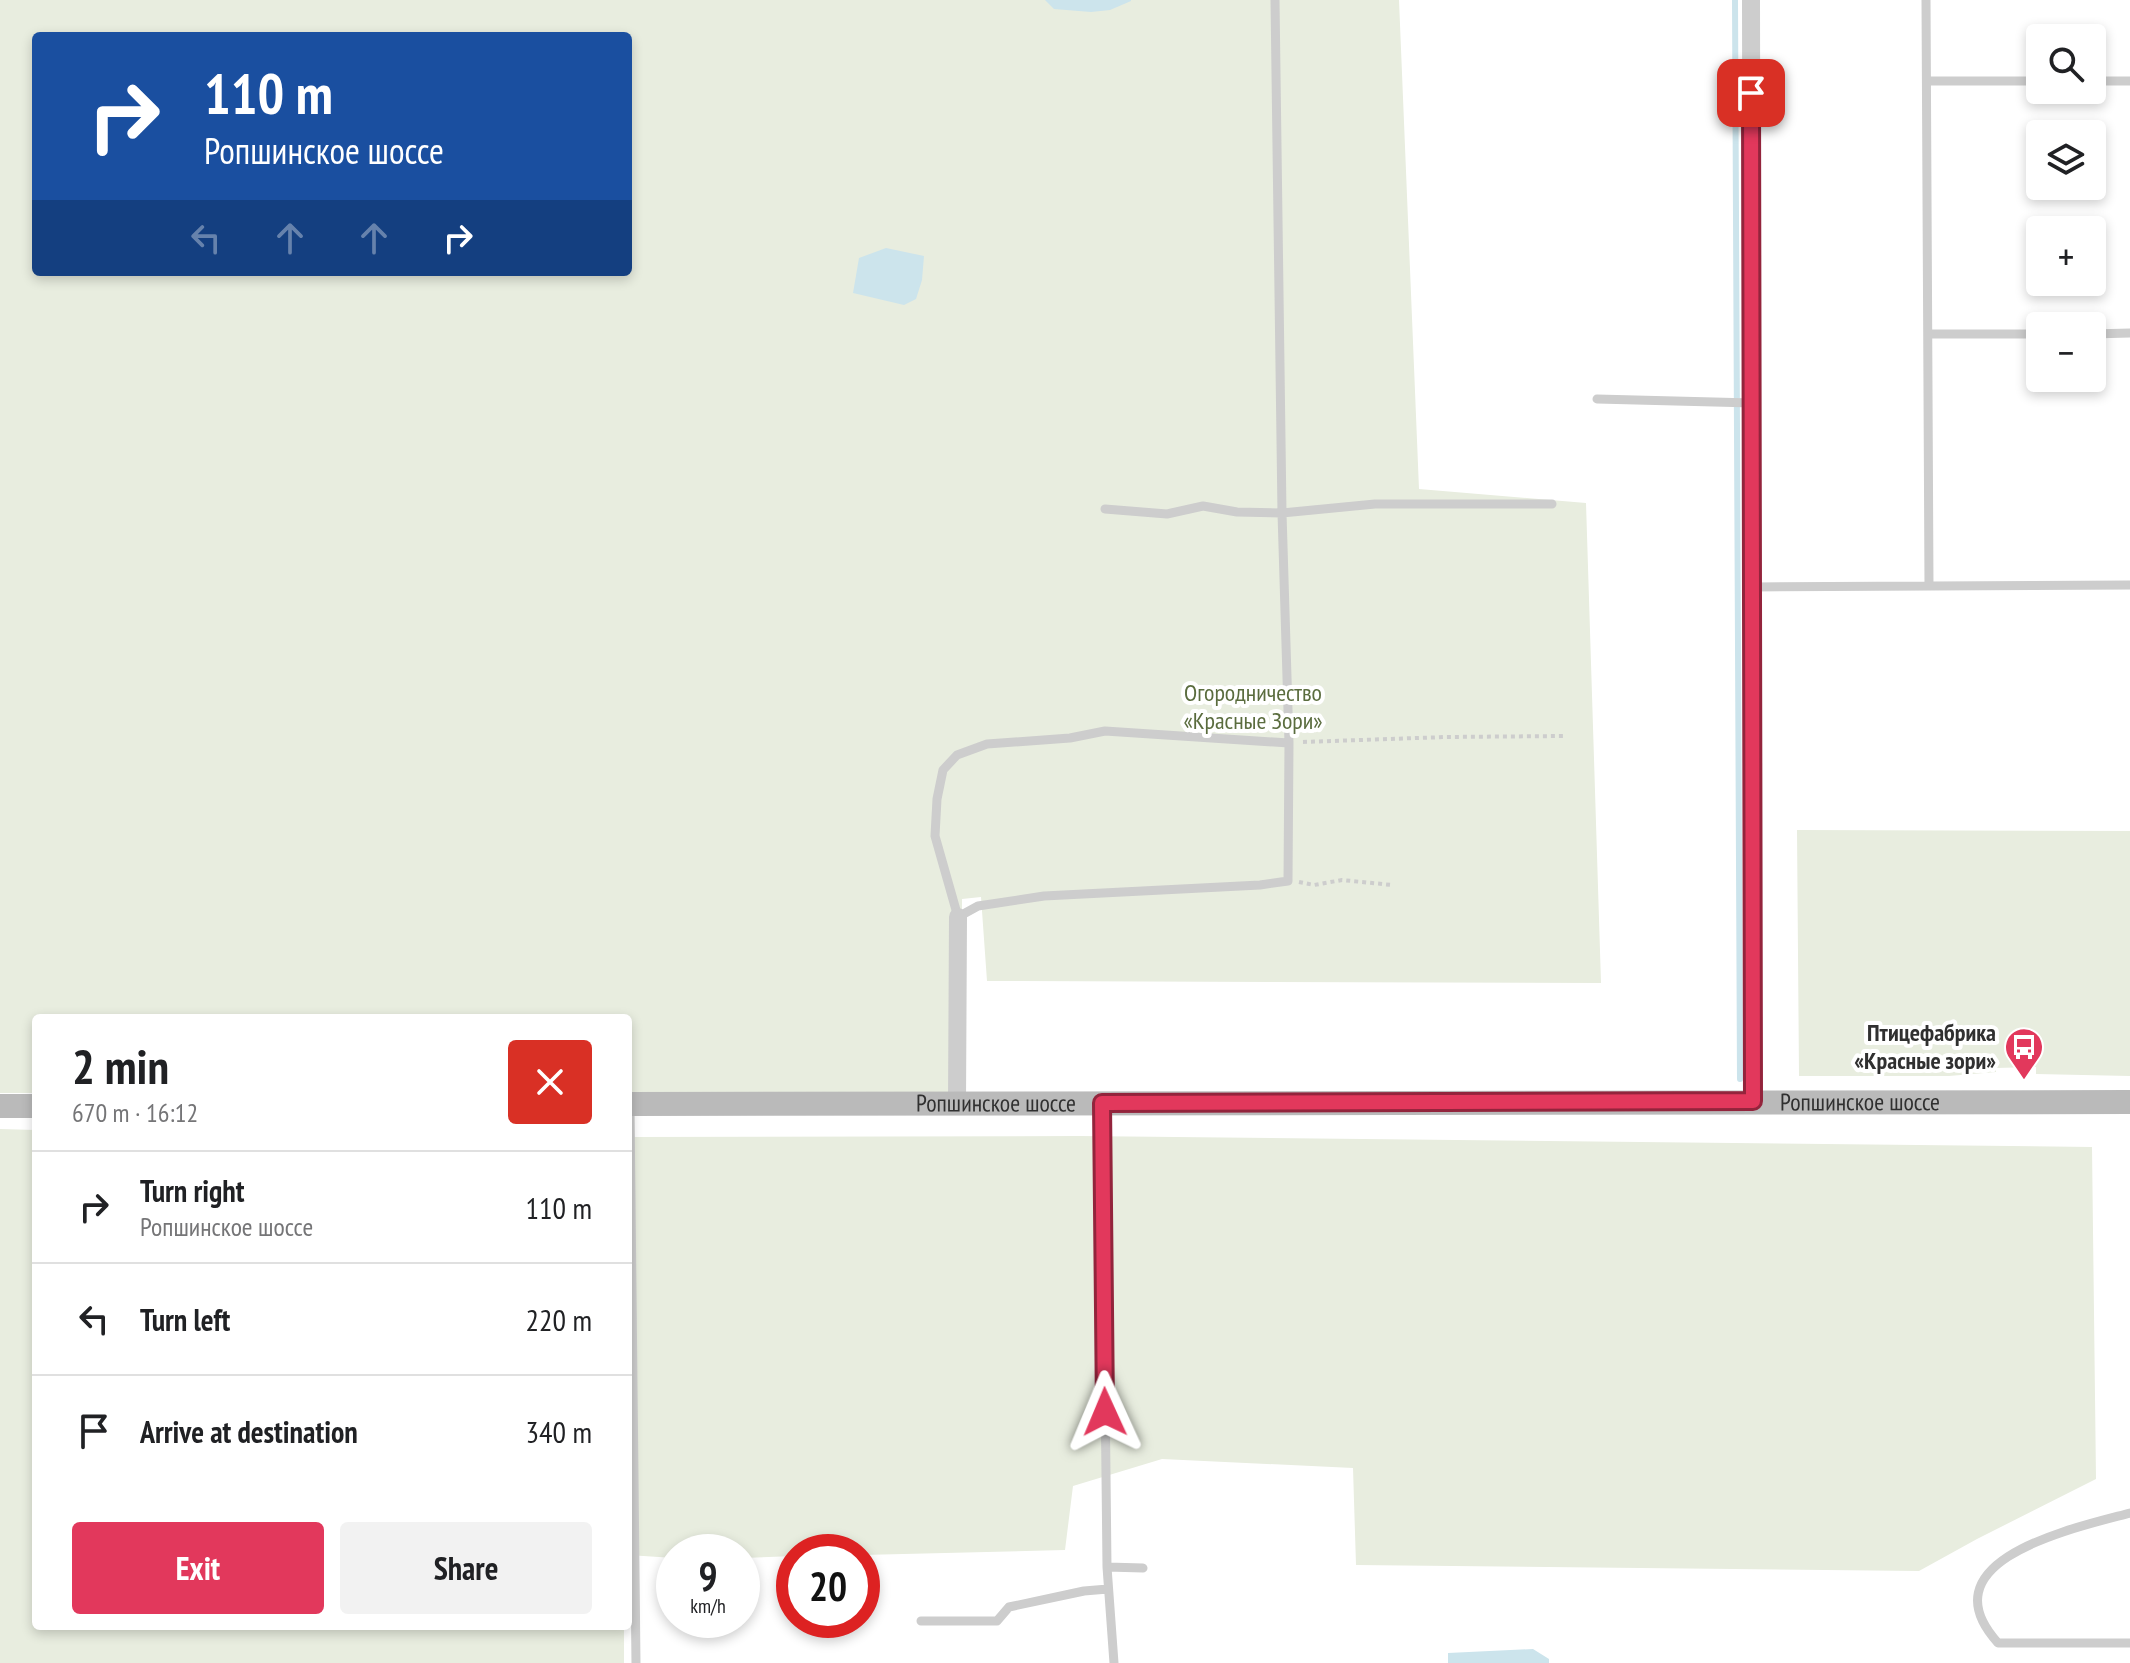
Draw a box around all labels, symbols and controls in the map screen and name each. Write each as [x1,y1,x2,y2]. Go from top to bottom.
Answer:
map controls [2026,24,2106,392]
button: search [2026,24,2106,104]
text: 110 m [204,57,333,129]
pin [1717,59,1785,127]
icon: right [72,64,176,168]
icon: arrive [1729,71,1773,115]
button: layers [2026,120,2106,200]
text: Ропшинское шоссе [204,127,444,174]
icon: left [184,216,228,260]
icon: ahead [268,216,312,260]
icon: ahead [352,216,396,260]
icon: right [436,216,480,260]
button: + [2026,216,2106,296]
button: − [2026,312,2106,392]
park label: Огородничество «Красные Зори» [1183,677,1323,736]
place label: Птицефабрика «Красные зори» [1854,1017,1996,1076]
bus stop icon: Птицефабрика «Красные зори» [2003,1026,2045,1081]
text: 2 min [72,1035,169,1097]
button: close [508,1040,592,1124]
street label: Ропшинское шоссе [1780,1086,1940,1117]
street label: Ропшинское шоссе [916,1087,1076,1119]
text: 670 m · 16:12 [72,1096,198,1129]
text: Turn right [140,1171,244,1210]
icon: right [72,1185,116,1229]
text: 110 m [526,1188,592,1227]
text: Ропшинское шоссе [140,1210,313,1243]
icon: left [72,1297,116,1341]
text: Turn left [140,1300,230,1339]
text: 220 m [526,1300,592,1339]
position arrow [1063,1370,1147,1454]
icon: arrive [72,1409,116,1453]
text: Arrive at destination [140,1412,358,1451]
text: 340 m [526,1412,592,1451]
button: Exit [72,1522,324,1614]
button: Share [340,1522,592,1614]
speed limit sign: 20 [776,1534,880,1638]
text: 9 [698,1550,718,1602]
text: km/h [690,1593,726,1619]

